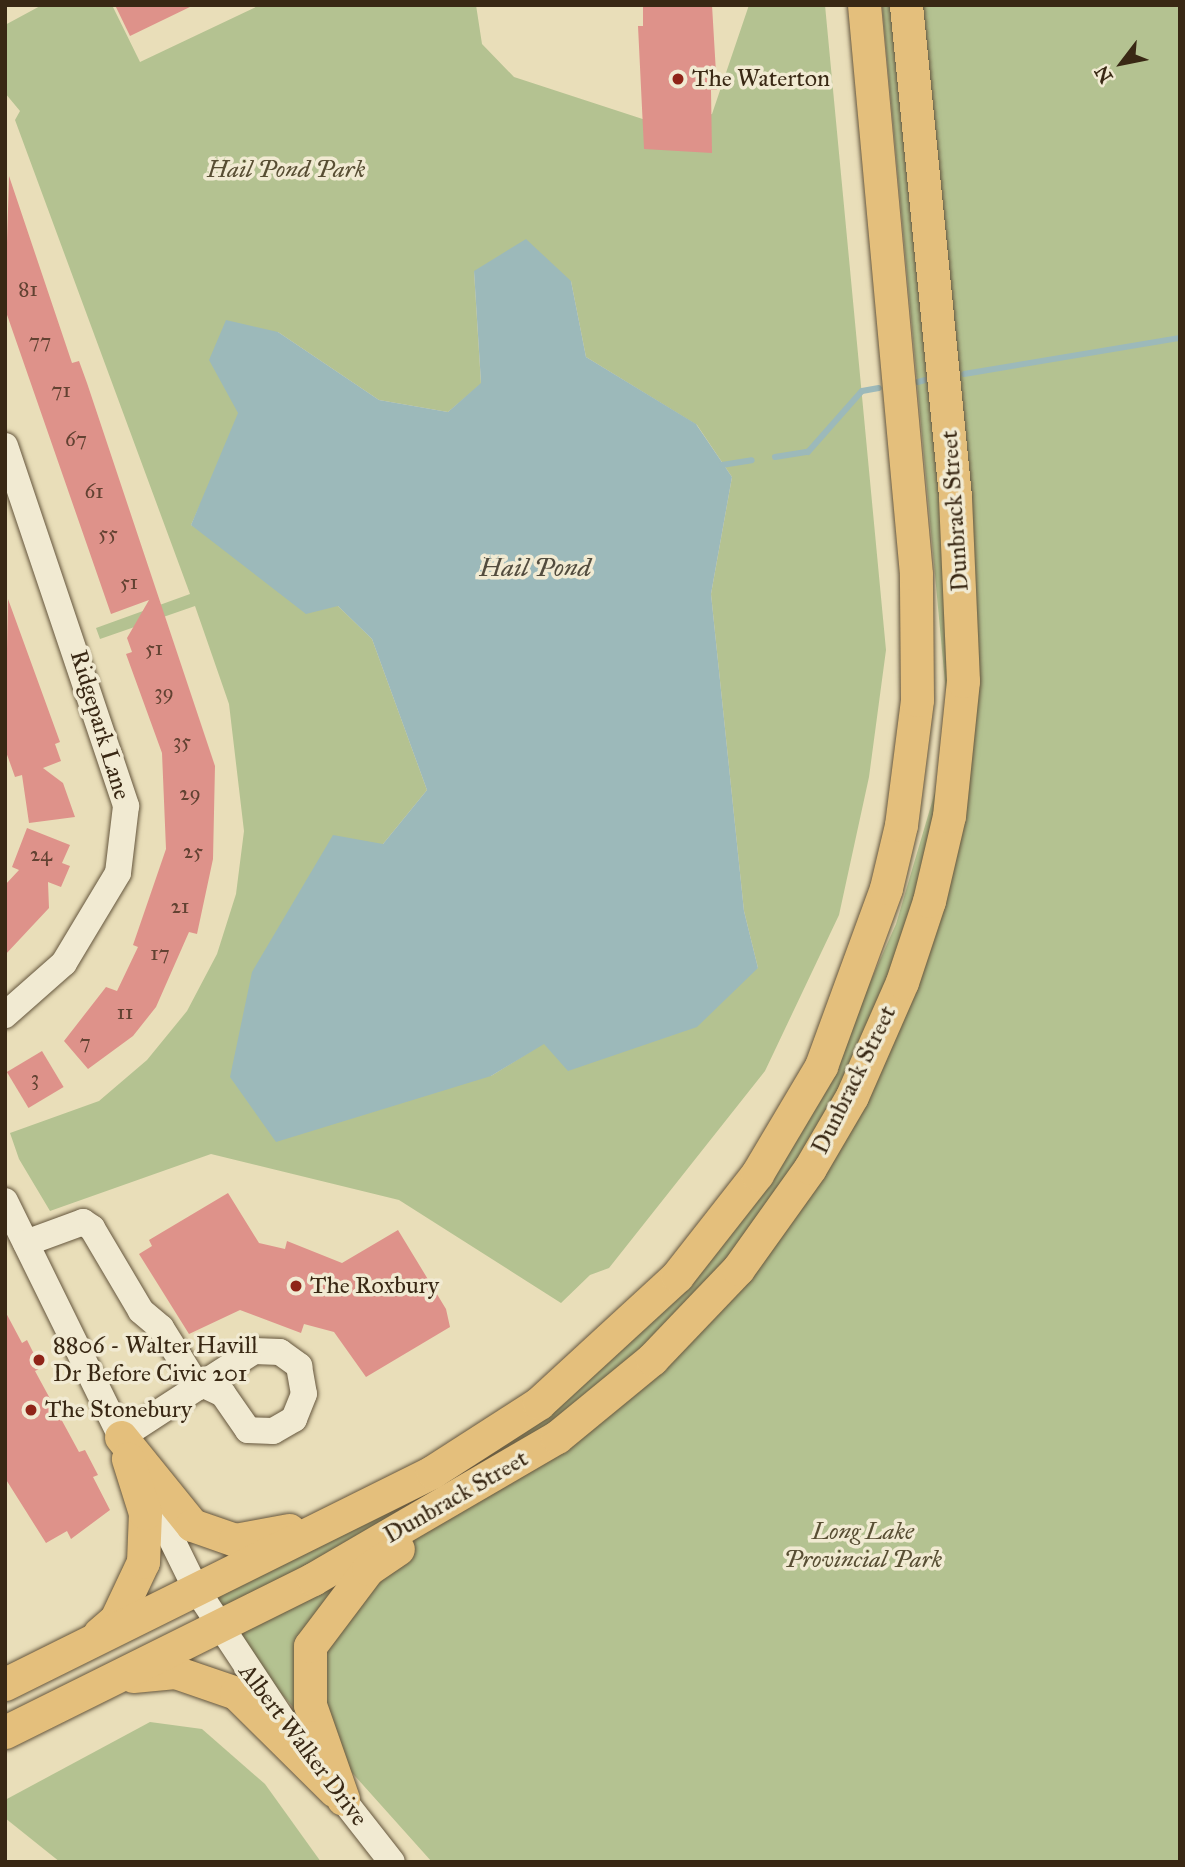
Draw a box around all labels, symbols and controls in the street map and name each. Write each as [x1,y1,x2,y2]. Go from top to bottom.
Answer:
north arrow [1087,28,1157,98]
text: N [1090,61,1118,87]
place label: The Waterton [692,65,830,93]
marker: The Waterton [670,71,686,87]
park label: Hail Pond Park [207,156,365,184]
house number: 81 [18,276,38,302]
house number: 77 [29,328,51,354]
house number: 71 [51,377,71,403]
house number: 67 [65,426,87,452]
street label: Dunbrack Street [935,430,975,592]
house number: 61 [85,478,103,504]
house number: 55 [98,520,118,546]
water label: Hail Pond [479,552,591,584]
house number: 51 [120,569,138,595]
house number: 51 [145,635,163,661]
street label: Ridgepark Lane [64,647,136,803]
house number: 39 [154,679,174,705]
house number: 35 [173,728,191,754]
house number: 29 [179,780,201,806]
house number: 25 [183,838,203,864]
house number: 24 [30,841,52,867]
house number: 21 [171,893,189,919]
house number: 17 [150,940,170,966]
house number: 11 [117,999,133,1025]
street label: Dunbrack Street [806,1001,902,1159]
house number: 7 [79,1029,91,1055]
house number: 3 [31,1065,39,1091]
place label: The Roxbury [310,1272,439,1300]
marker: The Roxbury [288,1278,304,1294]
place label: 8806 - Walter Havill Dr Before Civic 201 [53,1332,258,1388]
marker: 8806 - Walter Havill Dr Before Civic 201 [31,1352,47,1368]
place label: The Stonebury [45,1396,192,1424]
marker: The Stonebury [23,1402,39,1418]
street label: Dunbrack Street [379,1444,533,1550]
park label: Long Lake Provincial Park [784,1518,942,1574]
street label: Albert Walker Drive [233,1658,373,1832]

